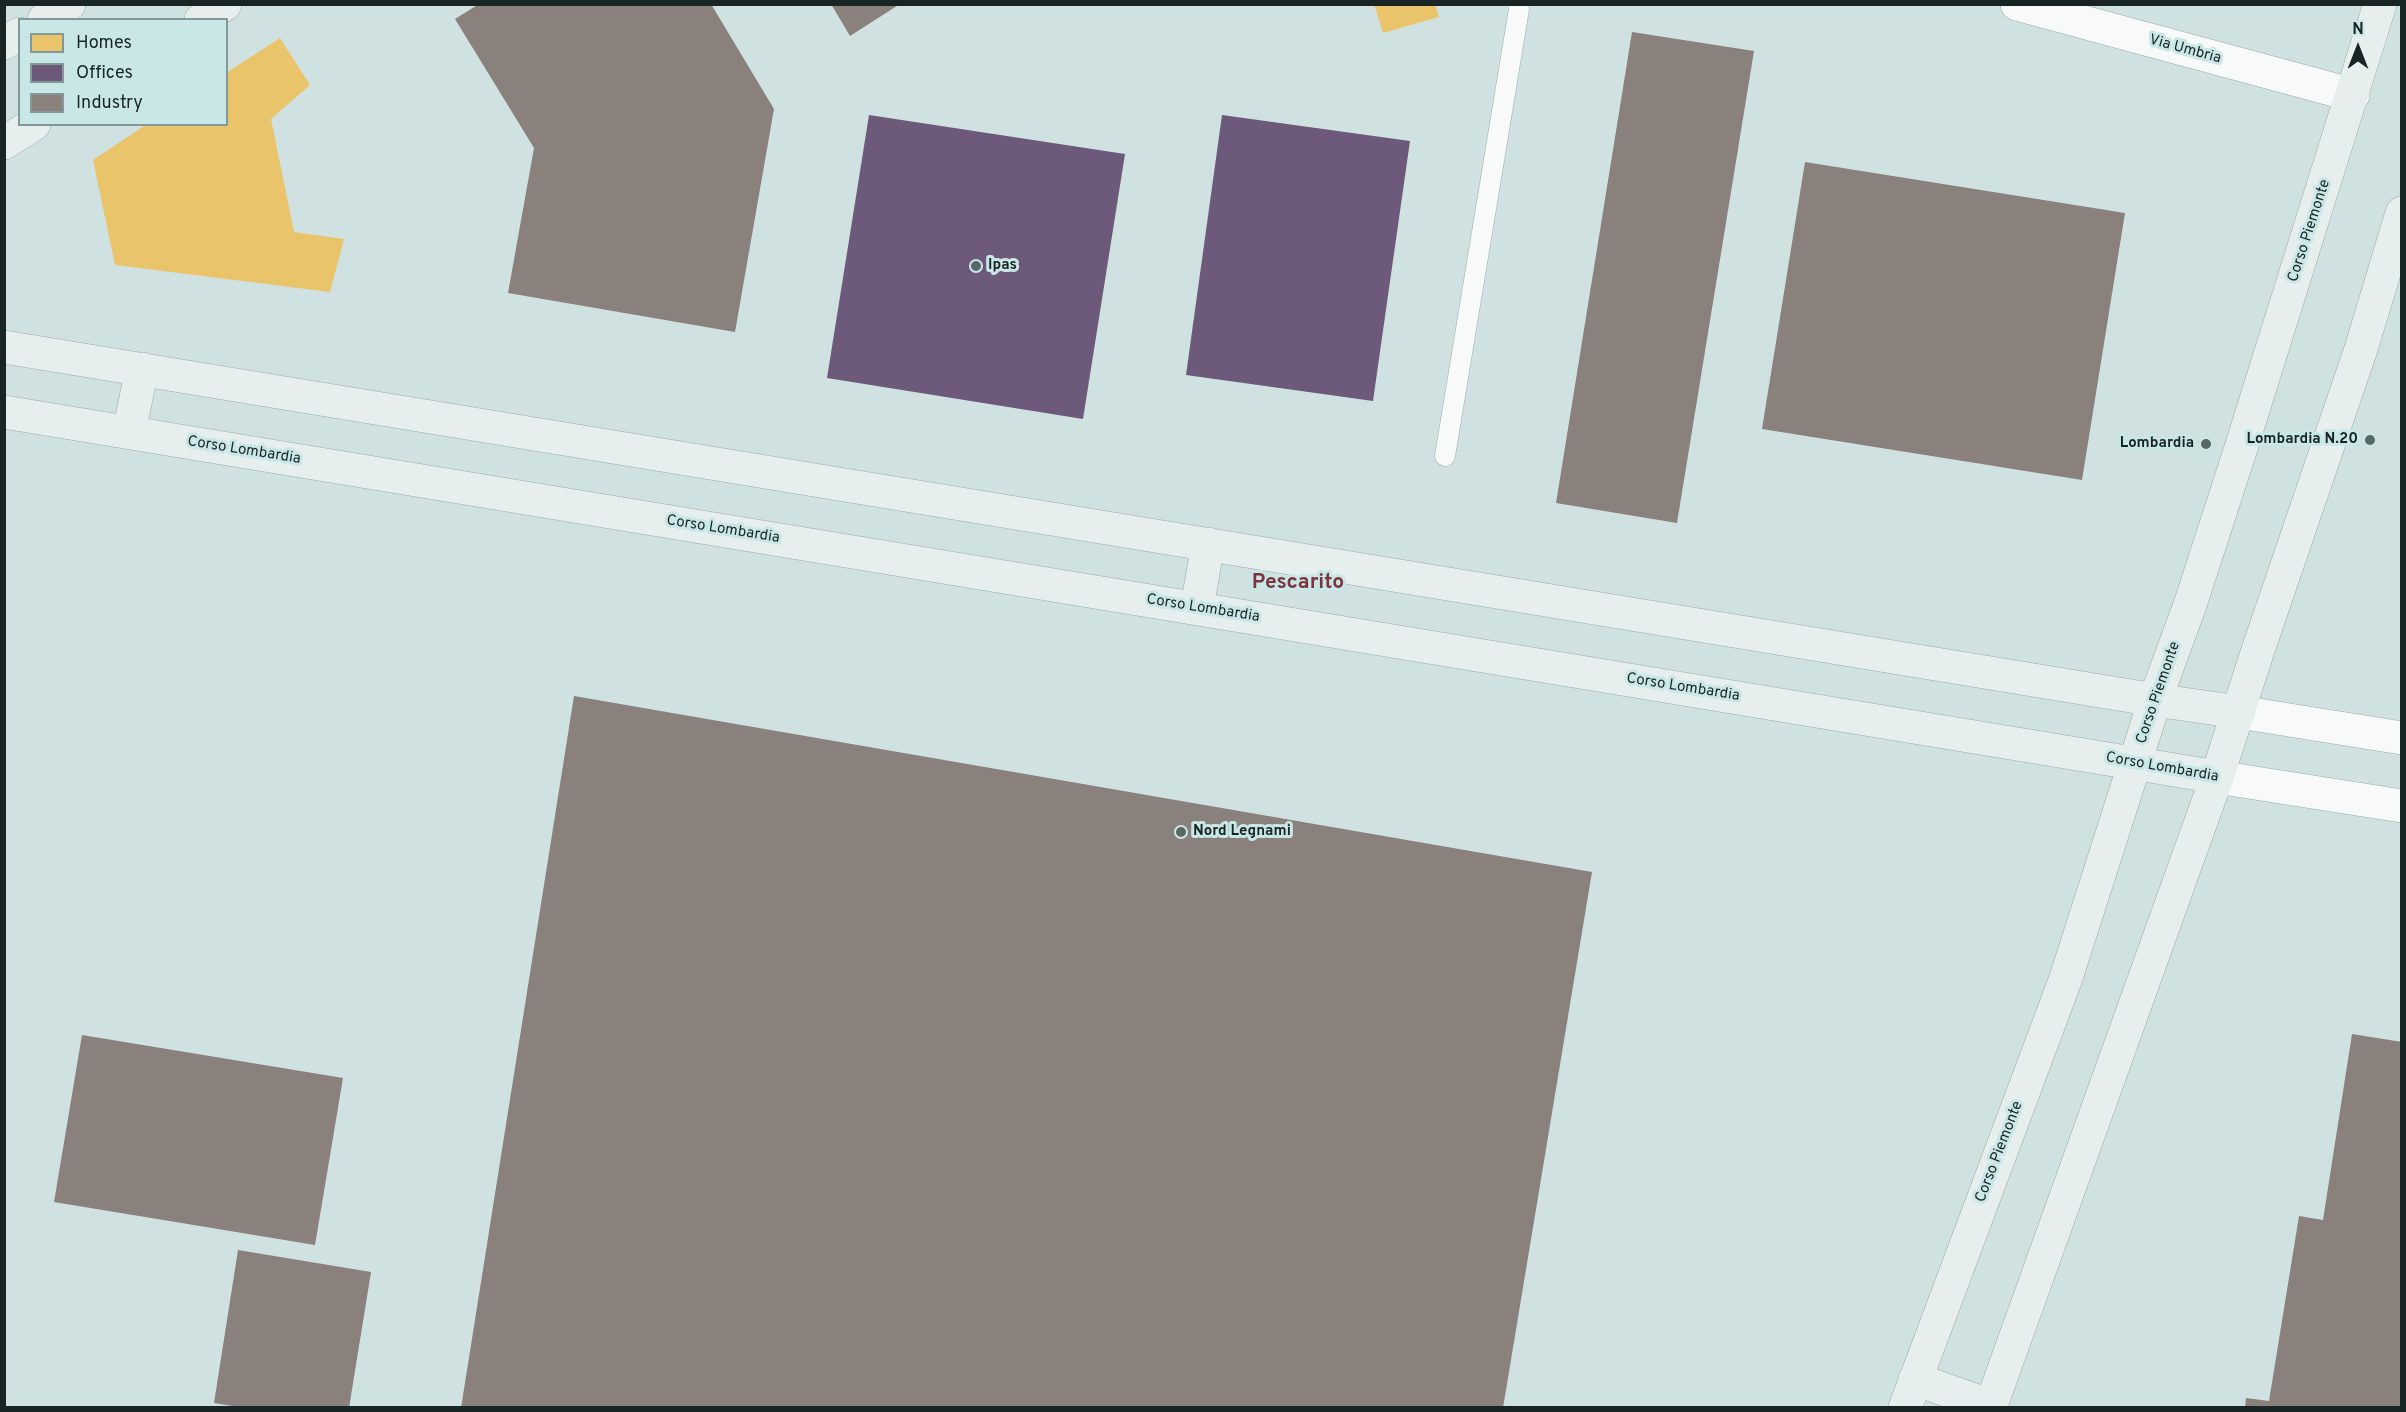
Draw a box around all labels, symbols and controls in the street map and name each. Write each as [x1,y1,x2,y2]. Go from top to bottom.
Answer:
legend [18,18,228,126]
north arrow [2328,18,2388,78]
text: N [2352,20,2364,40]
text: Homes [76,32,132,55]
street label: Via Umbria [2147,32,2223,68]
text: Offices [76,62,133,85]
text: Industry [76,92,143,115]
street label: Corso Piemonte [2285,177,2335,285]
place label: Ipas [988,257,1017,275]
marker: Ipas [969,259,983,273]
place label: Lombardia N.20 [2246,431,2358,449]
street label: Corso Lombardia [186,433,302,469]
marker: Lombardia N.20 [2363,433,2377,447]
place label: Lombardia [2120,435,2194,453]
marker: Lombardia [2199,437,2213,451]
street label: Corso Lombardia [665,512,781,548]
district label: Pescarito [1252,571,1344,597]
street label: Corso Lombardia [1145,591,1261,627]
street label: Corso Piemonte [2133,639,2185,747]
street label: Corso Lombardia [1625,670,1741,706]
street label: Corso Lombardia [2104,749,2220,787]
place label: Nord Legnami [1193,823,1291,841]
marker: Nord Legnami [1174,825,1188,839]
street label: Corso Piemonte [1972,1099,2028,1205]

